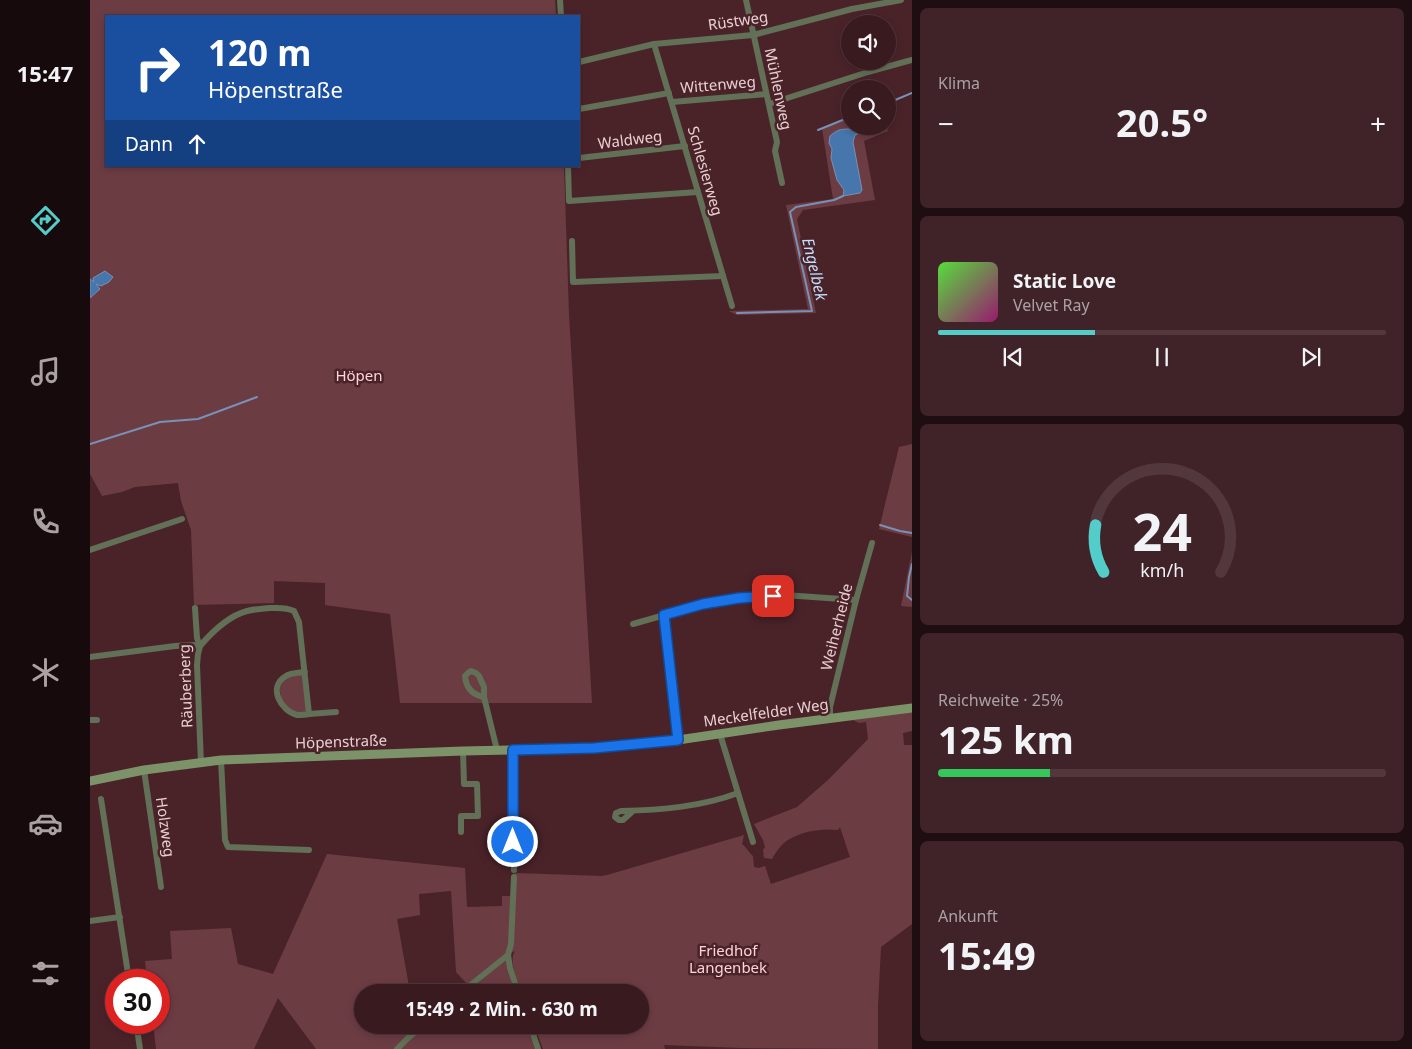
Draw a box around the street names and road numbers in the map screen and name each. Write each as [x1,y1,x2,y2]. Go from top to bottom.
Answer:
street label: Rüstweg [706,6,769,34]
street label: Mühlenweg [761,46,797,132]
street label: Wittenweg [679,71,757,97]
street label: Schlesierweg [684,124,728,218]
street label: Waldweg [597,125,663,153]
street label: Weiherheide [816,581,857,672]
street label: Räuberberg [174,644,196,728]
street label: Meckelfelder Weg [702,693,830,731]
street label: Höpenstraße [295,729,387,753]
street label: Holzweg [152,795,180,858]

